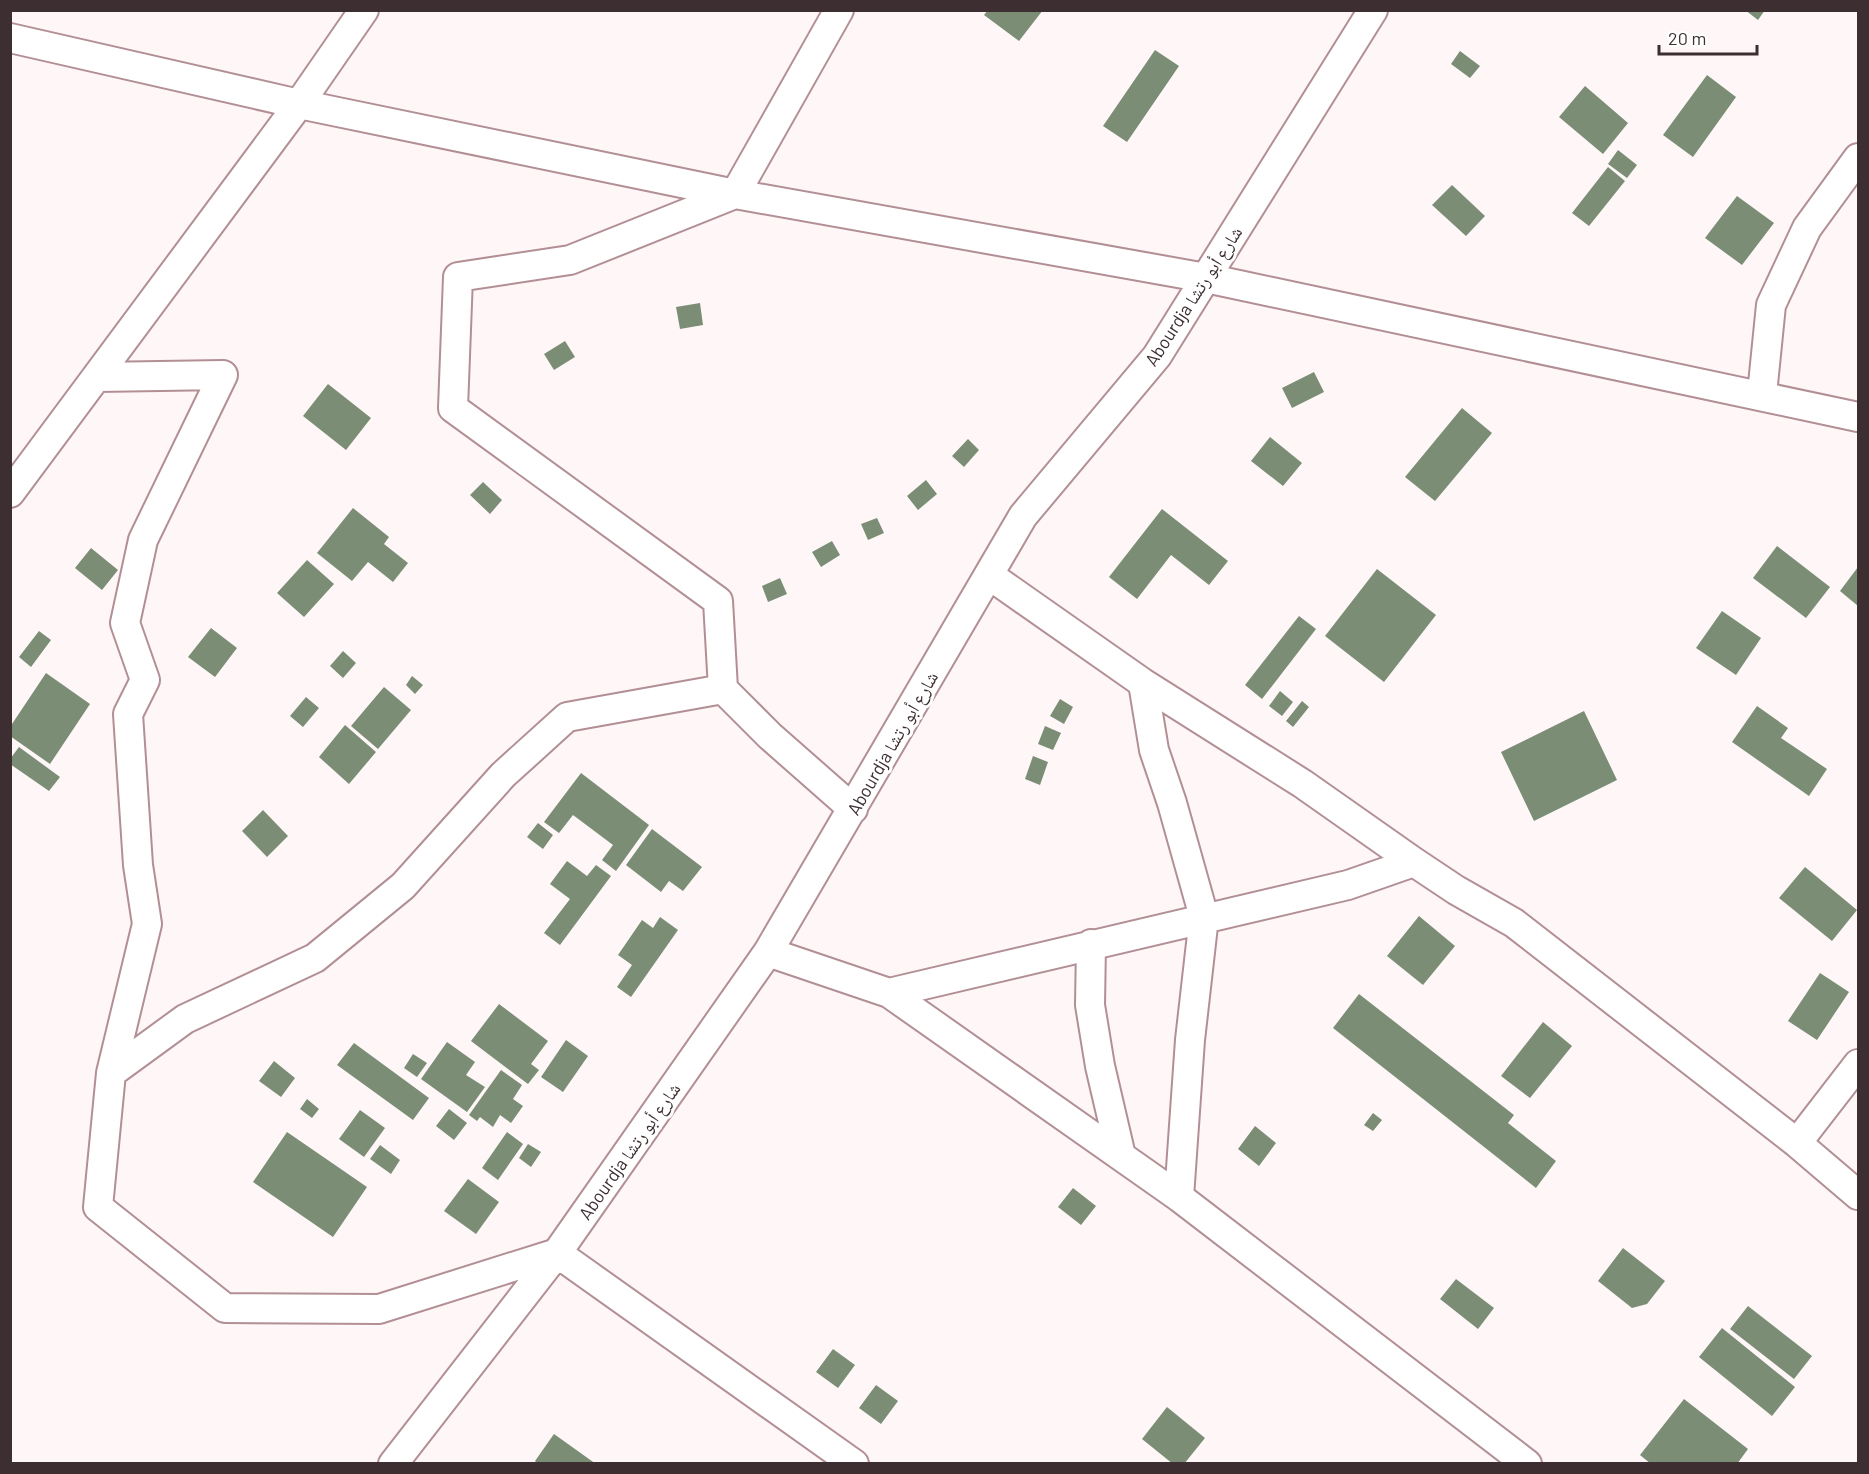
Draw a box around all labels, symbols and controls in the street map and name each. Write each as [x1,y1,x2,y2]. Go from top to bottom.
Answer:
scale bar [1659,18,1756,56]
text: 20 m [1668,27,1706,49]
street label: Abourdja شارع أبو رتشا [1140,222,1247,371]
street label: Abourdja شارع أبو رتشا [842,667,943,819]
street label: Abourdja شارع أبو رتشا [573,1078,685,1224]

